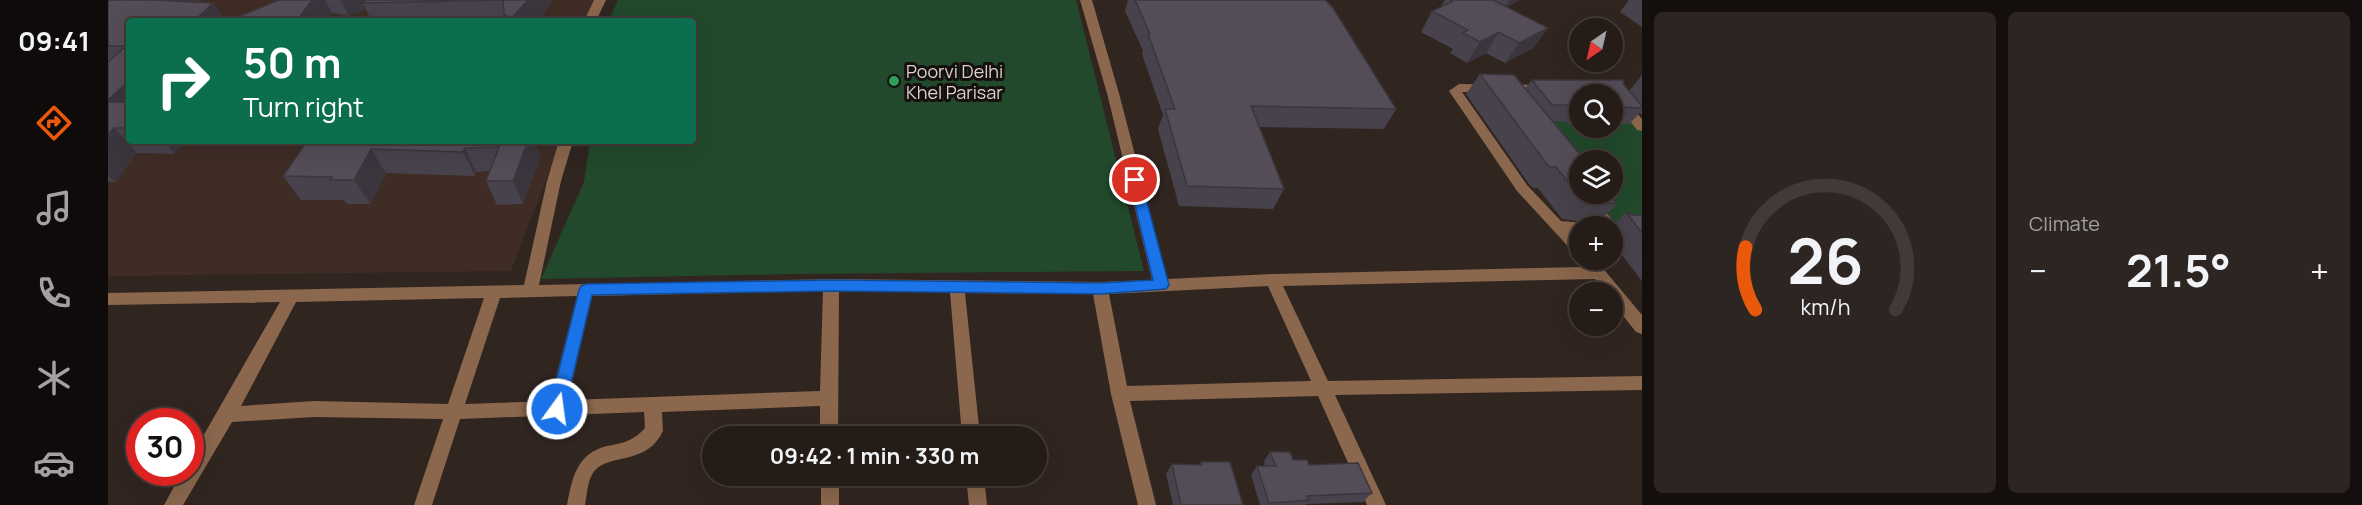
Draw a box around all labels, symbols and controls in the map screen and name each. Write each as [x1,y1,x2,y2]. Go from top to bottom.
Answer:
north arrow [1569,18,1623,72]
map controls [1569,18,1623,336]
text: 09:41 [18,22,90,59]
text: 50 m [243,33,341,91]
icon: right [144,42,222,120]
place label: Poorvi Delhi Khel Parisar [906,59,1003,104]
marker: Poorvi Delhi Khel Parisar [887,74,901,88]
button: search [1569,84,1623,138]
text: Turn right [243,88,364,125]
icon: directions [33,102,75,144]
button: layers [1569,150,1623,204]
pin [1109,154,1160,205]
icon: arrive [1118,163,1151,196]
icon: music [33,187,75,229]
text: Climate [2029,210,2100,237]
button: + [1569,216,1623,270]
text: 26 [1787,217,1863,303]
text: 21.5° [2126,239,2231,301]
text: − [2029,248,2047,293]
text: + [2310,248,2329,293]
icon: phone [33,272,75,314]
button: − [1569,282,1623,336]
text: km/h [1800,292,1850,321]
icon: climate [33,357,75,399]
position arrow [525,377,589,441]
speed limit sign: 30 [126,408,204,486]
text: 09:42 · 1 min · 330 m [770,441,979,471]
icon: car [33,442,75,484]

